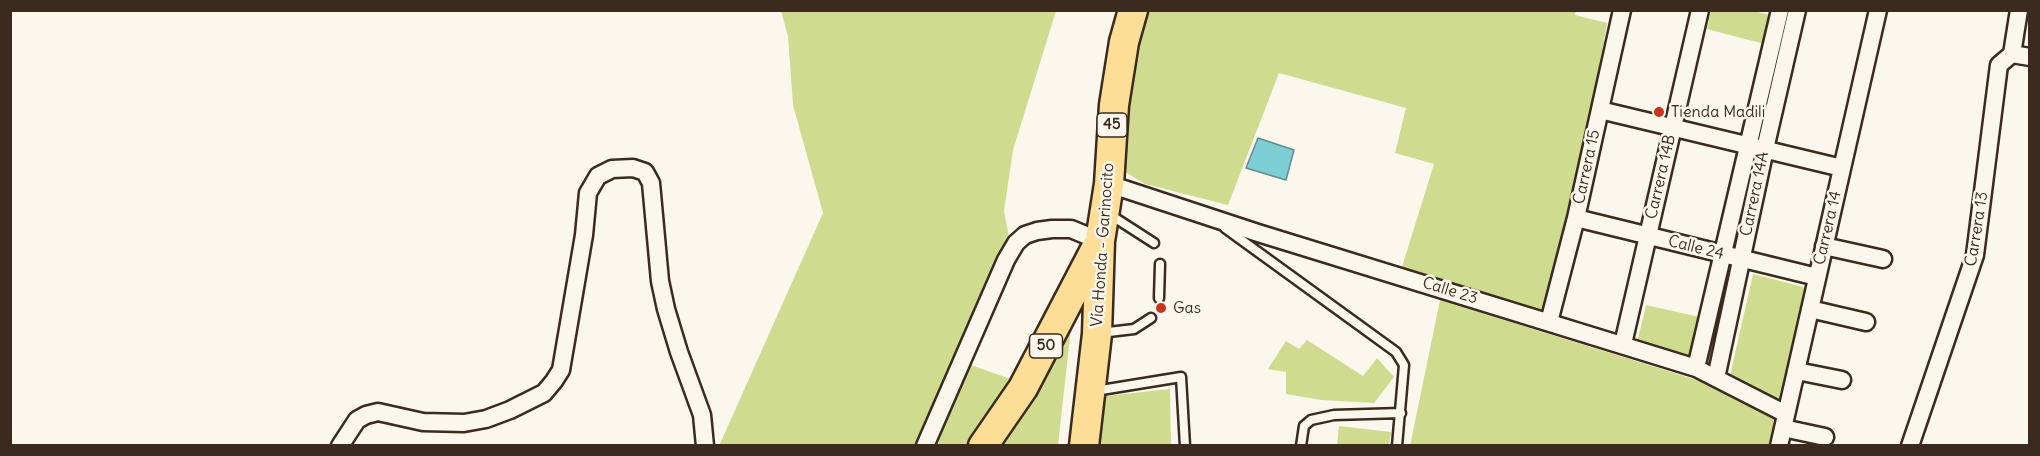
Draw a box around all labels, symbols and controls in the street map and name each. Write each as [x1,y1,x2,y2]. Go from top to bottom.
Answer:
place label: Tienda Madili [1671,102,1765,122]
marker: Tienda Madili [1652,105,1666,119]
road number: 45 [1097,113,1127,137]
street label: Carrera 15 [1570,128,1604,206]
street label: Carrera 14B [1642,133,1680,221]
street label: Carrera 14A [1737,150,1773,238]
street label: Vía Honda - Garinocito [1088,162,1118,328]
street label: Carrera 14 [1810,189,1846,267]
street label: Carrera 13 [1962,190,1992,268]
street label: Calle 24 [1666,232,1726,264]
street label: Calle 23 [1420,273,1480,309]
place label: Gas [1173,298,1201,318]
marker: Gas [1154,301,1168,315]
road number: 50 [1030,334,1062,358]

